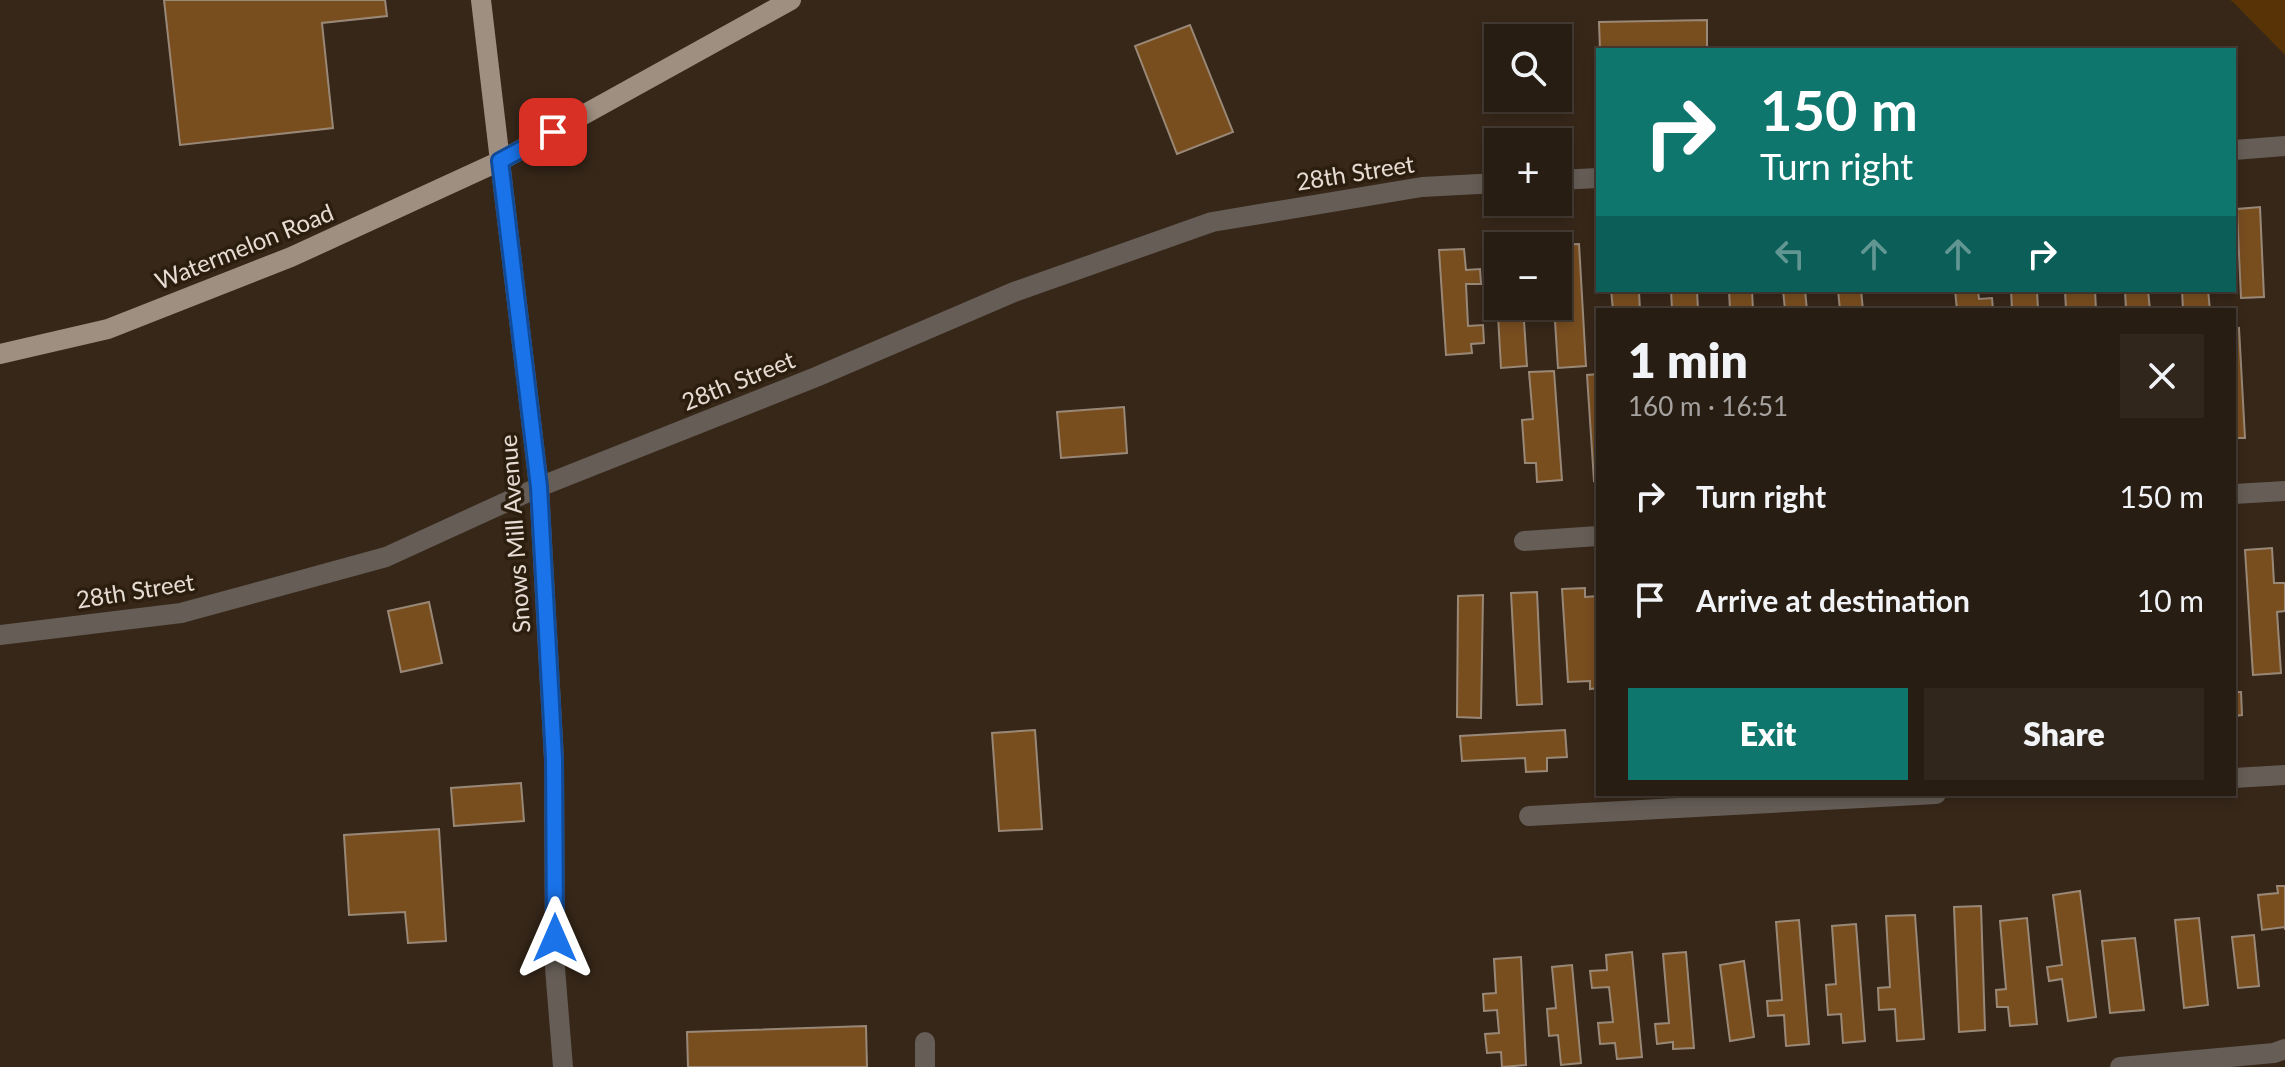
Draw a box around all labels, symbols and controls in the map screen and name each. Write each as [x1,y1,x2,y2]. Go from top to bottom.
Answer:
map controls [1484,24,1572,320]
button: search [1484,24,1572,112]
text: 150 m [1760,76,1918,143]
icon: right [1628,80,1732,184]
pin [519,98,587,166]
icon: arrive [531,110,575,154]
button: + [1484,128,1572,216]
text: Turn right [1760,144,1913,188]
street label: 28th Street [1294,148,1417,196]
street label: Watermelon Road [151,197,337,295]
button: − [1484,232,1572,320]
icon: left [1768,232,1812,276]
icon: ahead [1852,232,1896,276]
icon: ahead [1936,232,1980,276]
icon: right [2020,232,2064,276]
text: 1 min [1628,331,1748,388]
button: close [2120,334,2204,418]
street label: 28th Street [677,344,799,416]
text: 160 m · 16:51 [1628,390,1788,422]
street label: Snows Mill Avenue [493,434,535,634]
icon: right [1628,474,1672,518]
text: Turn right [1696,478,1826,514]
text: 150 m [2119,478,2204,514]
street label: 28th Street [74,566,197,614]
icon: arrive [1628,578,1672,622]
text: Arrive at destination [1696,582,1970,618]
text: 10 m [2137,582,2204,618]
button: Exit [1628,688,1908,780]
button: Share [1924,688,2204,780]
position arrow [513,896,597,980]

